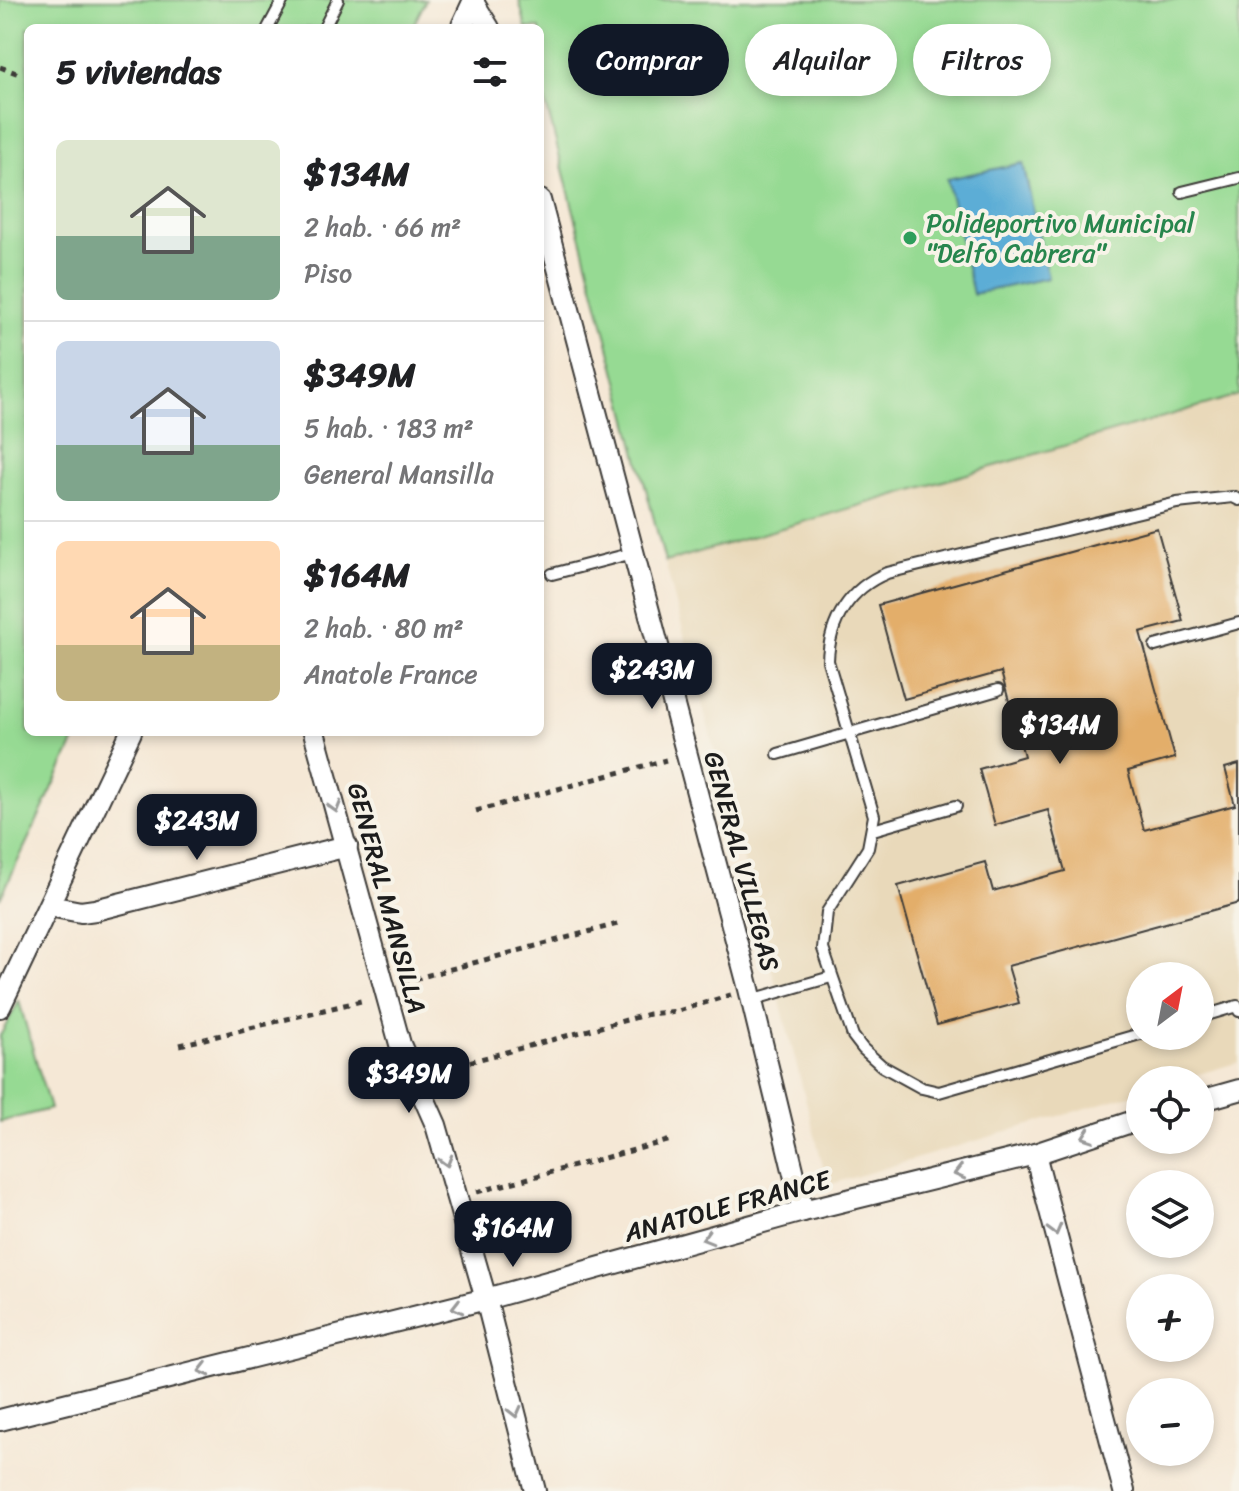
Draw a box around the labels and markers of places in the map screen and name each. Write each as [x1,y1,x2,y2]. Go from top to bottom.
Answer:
place label: Polideportivo Municipal "Delfo Cabrera" [926,200,1195,276]
marker: Polideportivo Municipal "Delfo Cabrera" [901,229,919,247]
pin: $243M [596,643,708,711]
pin: $134M [1004,698,1116,766]
pin: $243M [141,794,253,862]
pin: $349M [353,1047,465,1115]
pin: $164M [457,1201,569,1269]

